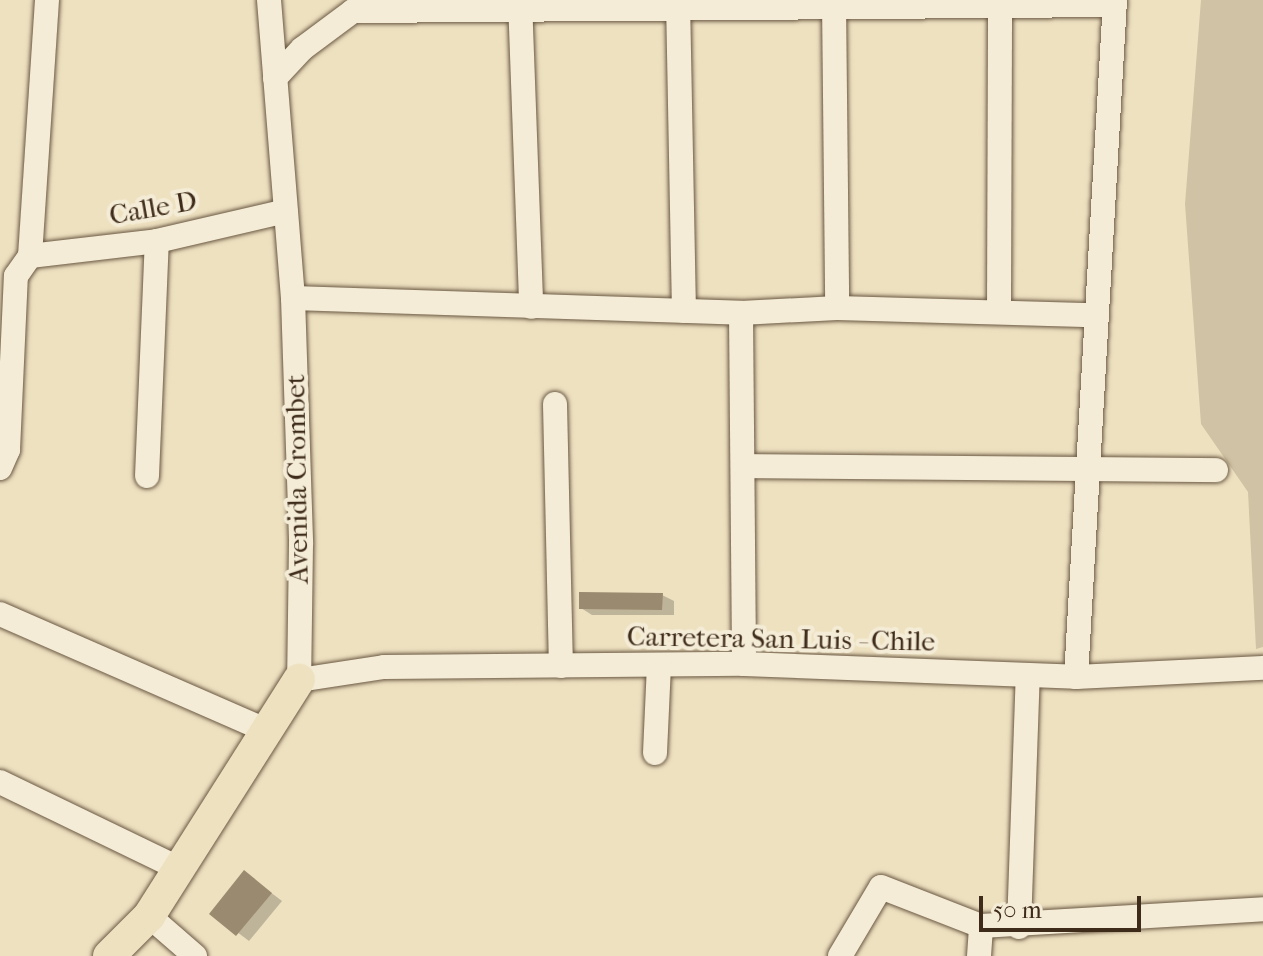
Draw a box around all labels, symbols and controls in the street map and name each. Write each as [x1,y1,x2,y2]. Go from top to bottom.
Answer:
street label: Calle D [107,184,199,232]
street label: Avenida Crombet [278,374,316,584]
street label: Carretera San Luis - Chile [626,620,936,658]
scale bar [983,880,1145,930]
text: 50 m [993,896,1042,924]

